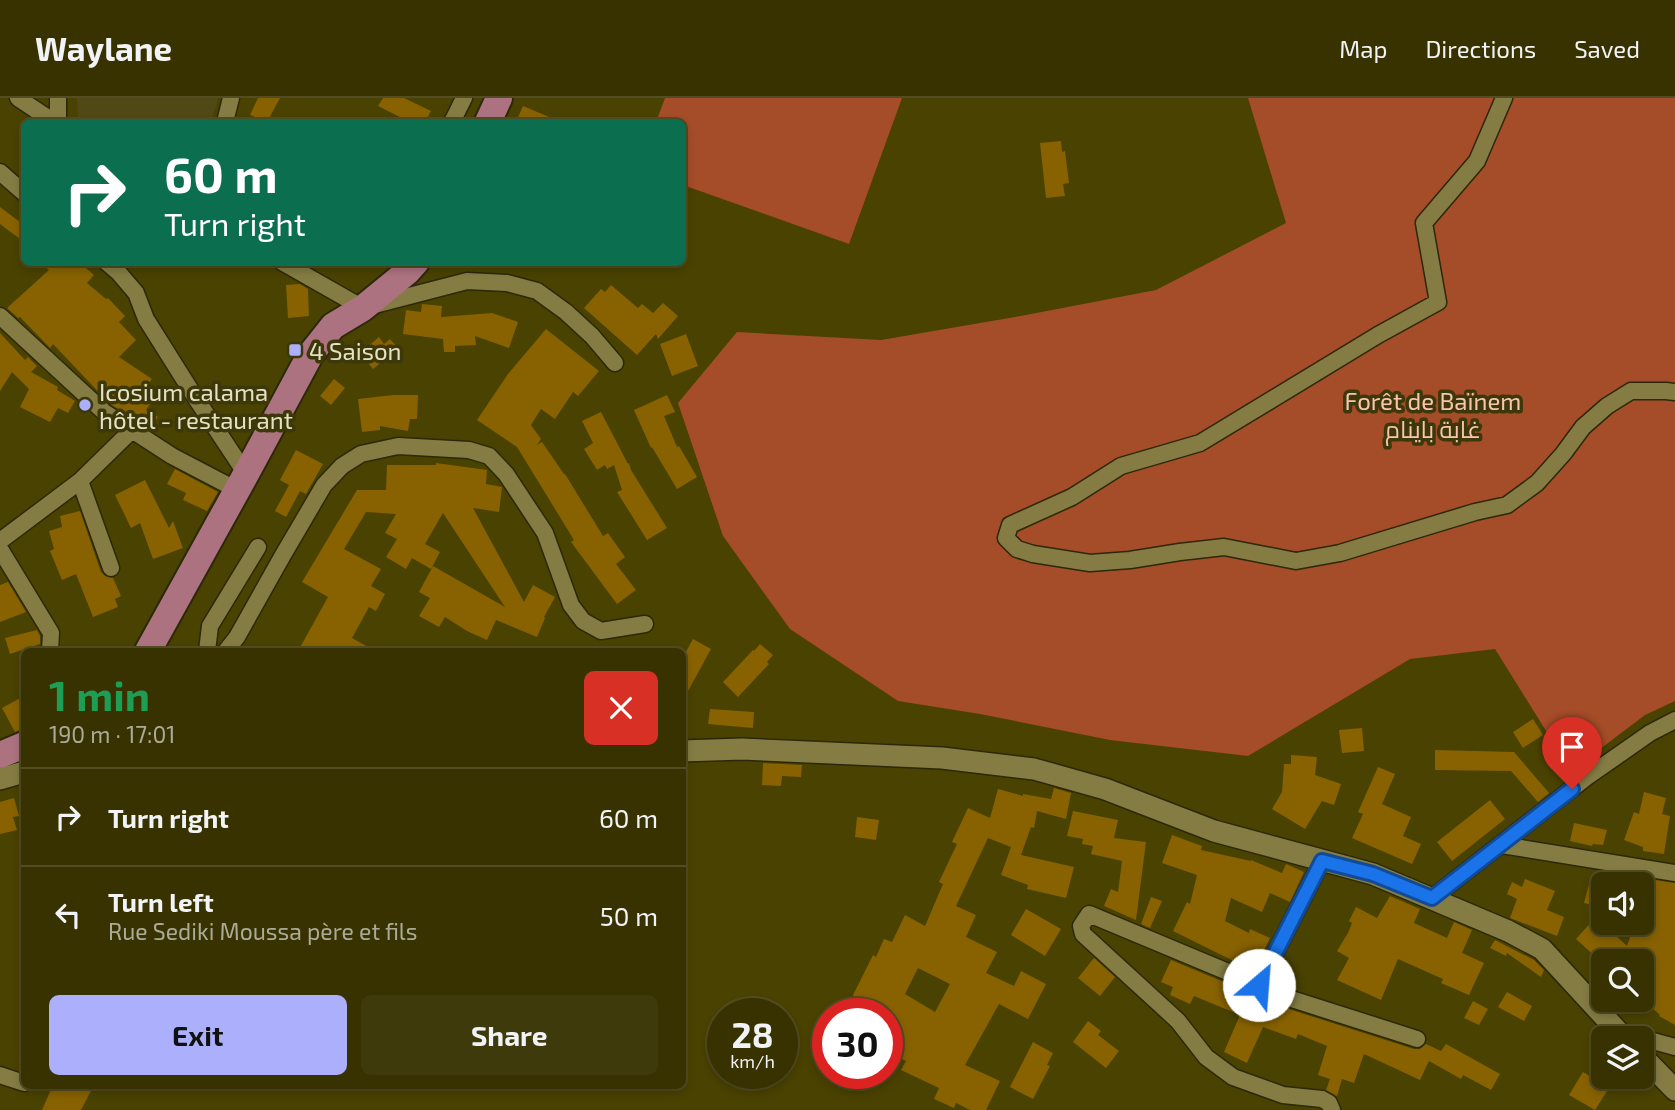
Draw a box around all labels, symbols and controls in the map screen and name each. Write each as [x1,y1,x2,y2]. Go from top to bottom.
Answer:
text: Waylane [35,28,172,68]
text: Map [1339,34,1387,63]
text: Directions [1425,34,1536,63]
text: Saved [1574,34,1640,63]
text: 60 m [164,144,278,203]
icon: right [49,147,140,238]
text: Turn right [164,204,306,242]
place label: 4 Saison [309,336,401,365]
marker: 4 Saison [287,342,303,358]
place label: Icosium calama hôtel - restaurant [99,377,293,434]
park label: Forêt de Baïnem غابة باينام [1345,386,1521,446]
marker: Icosium calama hôtel - restaurant [77,397,93,413]
text: 1 min [49,669,150,719]
button: close [584,671,658,745]
pin [1542,717,1602,789]
text: 190 m · 17:01 [49,720,176,748]
icon: arrive [1553,728,1591,766]
icon: right [49,798,87,836]
text: Turn right [108,802,229,833]
text: 60 m [599,802,658,833]
map controls [1591,872,1654,1089]
button: sound [1591,872,1654,935]
text: Turn left [108,886,214,917]
icon: left [49,896,87,934]
text: 50 m [600,900,658,931]
text: Rue Sediki Moussa père et fils [108,917,417,945]
position arrow [1222,948,1296,1022]
button: search [1591,949,1654,1012]
button: Exit [49,995,347,1075]
button: Share [361,995,658,1075]
speed limit sign: 30 [812,998,903,1089]
text: 28 [731,1013,774,1055]
button: layers [1591,1026,1654,1089]
text: km/h [730,1050,775,1072]

